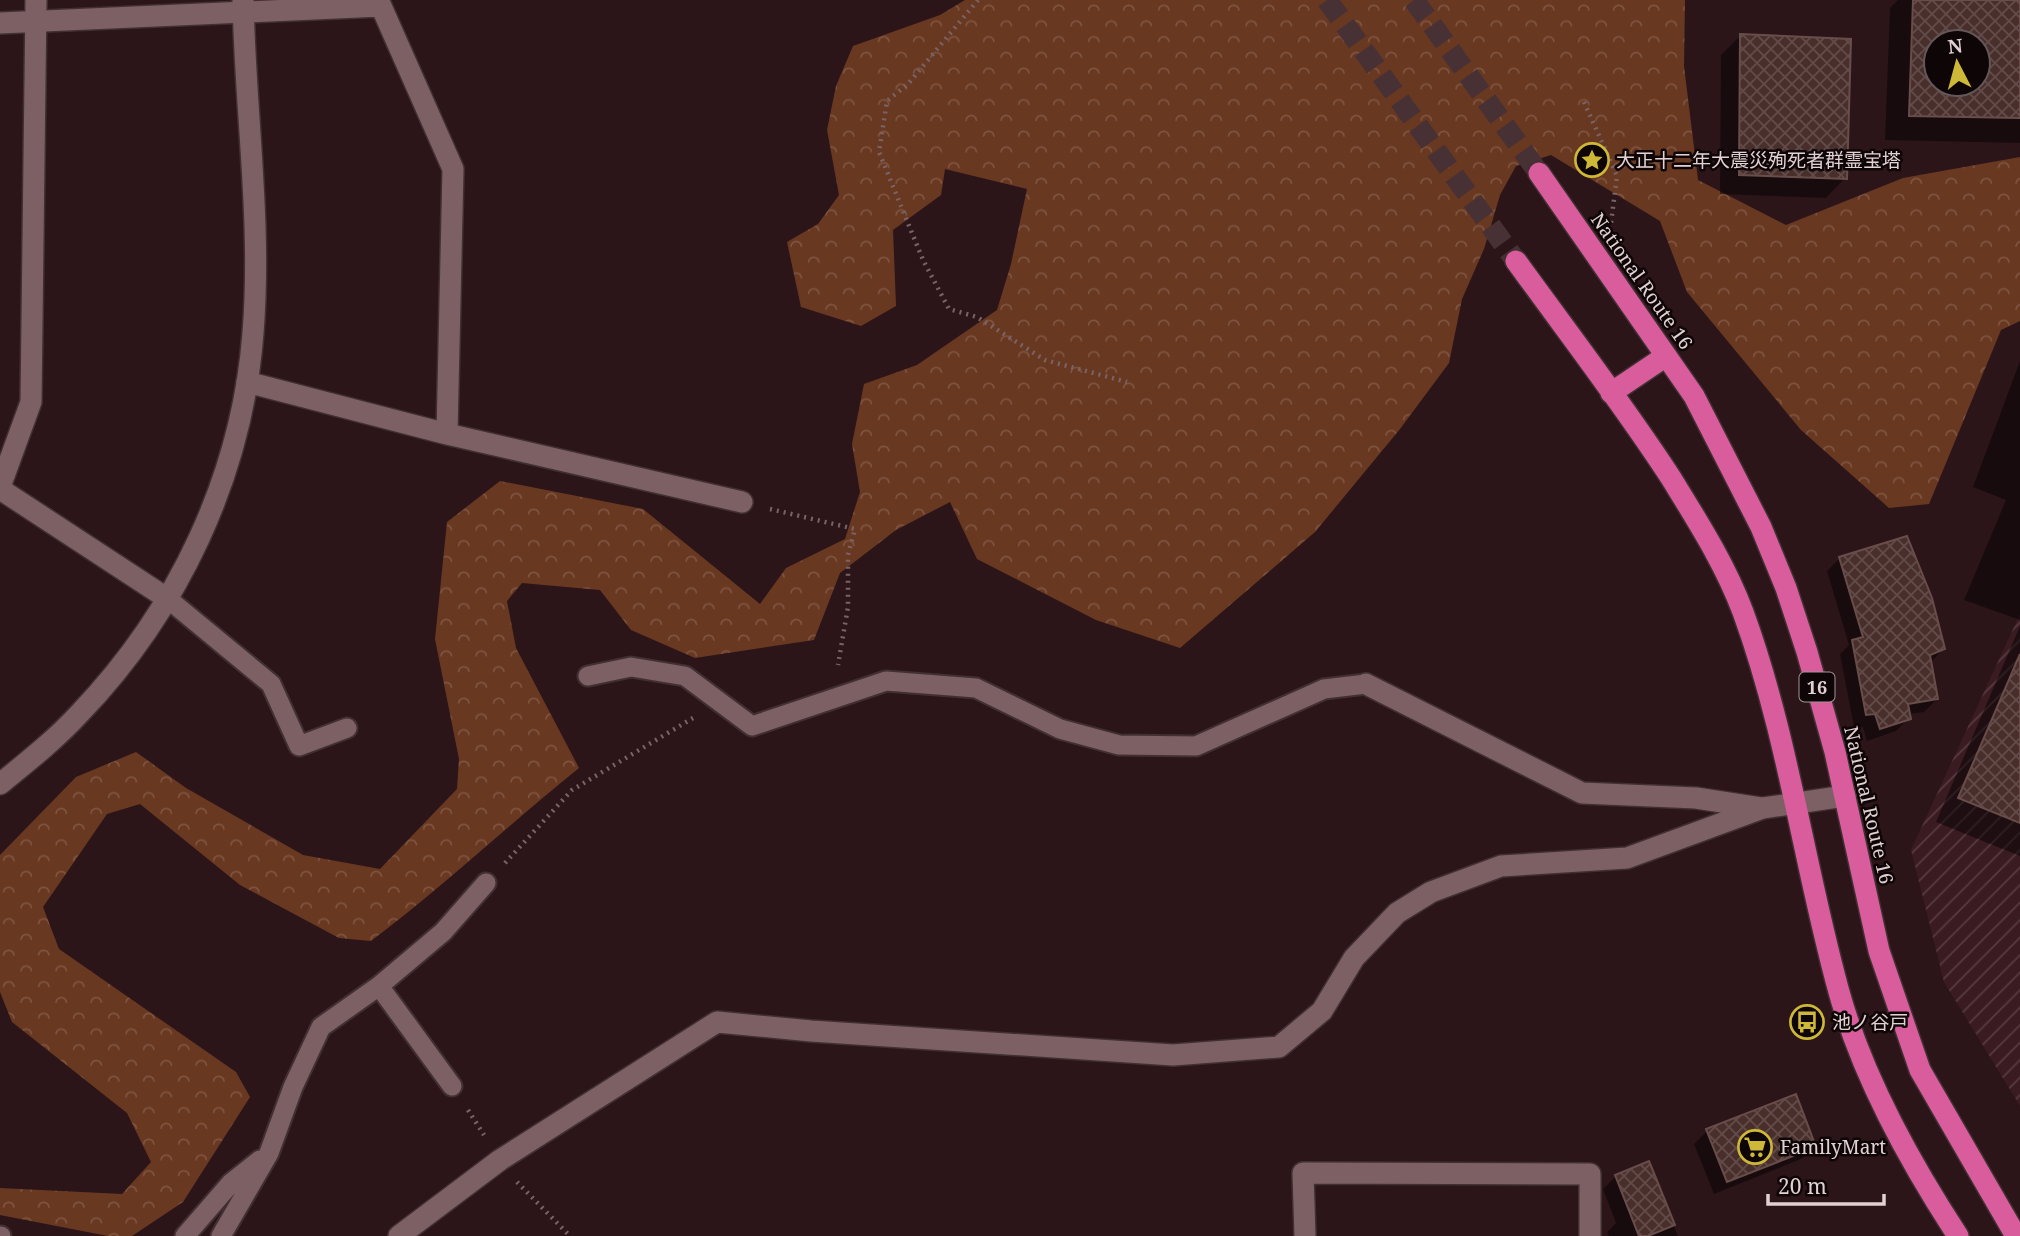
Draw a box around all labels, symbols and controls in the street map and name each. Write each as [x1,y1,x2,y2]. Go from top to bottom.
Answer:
north arrow [1922,28,1992,98]
text: N [1946,32,1964,60]
place icon: 大正十二年大震災殉死者群霊宝塔 [1573,141,1611,179]
place label: 大正十二年大震災殉死者群霊宝塔 [1616,147,1901,173]
street label: National Route 16 [1585,207,1699,355]
road number: 16 [1800,672,1834,702]
street label: National Route 16 [1838,724,1900,886]
bus stop icon: 池ノ谷戸 [1788,1003,1826,1041]
place label: 池ノ谷戸 [1832,1009,1908,1035]
supermarket icon: FamilyMart [1736,1128,1774,1166]
place label: FamilyMart [1780,1134,1886,1160]
scale bar [1768,1162,1884,1206]
text: 20 m [1778,1172,1827,1200]

